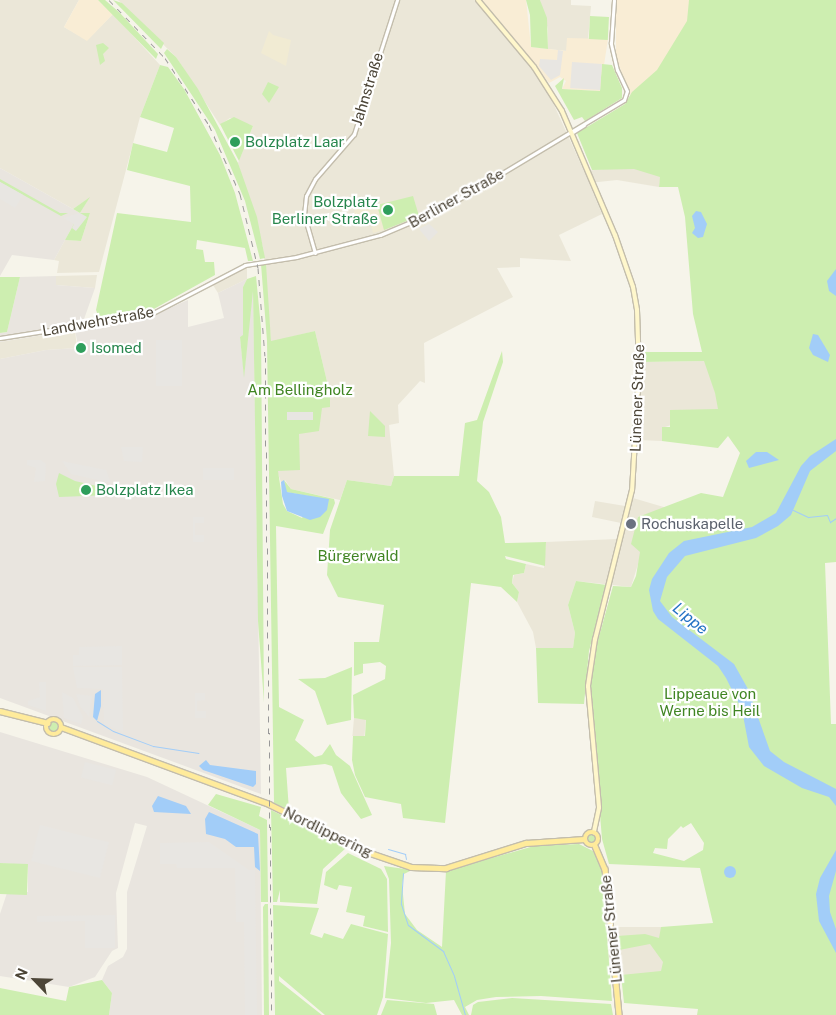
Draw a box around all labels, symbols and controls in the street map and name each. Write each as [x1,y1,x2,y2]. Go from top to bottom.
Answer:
street label: Jahnstraße [347,50,387,128]
place label: Bolzplatz Laar [245,133,344,151]
marker: Bolzplatz Laar [229,136,241,148]
street label: Berliner Straße [405,164,507,232]
place label: Bolzplatz Berliner Straße [272,192,378,227]
marker: Bolzplatz Berliner Straße [382,204,394,216]
street label: Landwehrstraße [41,302,155,340]
place label: Isomed [91,339,142,357]
marker: Isomed [75,342,87,354]
street label: Lünener Straße [626,344,648,452]
park label: Am Bellingholz [247,381,353,399]
place label: Bolzplatz Ikea [96,481,193,499]
marker: Bolzplatz Ikea [80,484,92,496]
place label: Rochuskapelle [641,515,743,533]
marker: Rochuskapelle [625,518,637,530]
park label: Bürgerwald [317,547,399,565]
water label: Lippe [668,599,712,639]
park label: Lippeaue von Werne bis Heil [660,684,760,719]
street label: Nordlippering [281,803,375,861]
street label: Lünener Straße [596,874,626,984]
north arrow [10,955,60,1005]
text: N [12,966,31,982]

